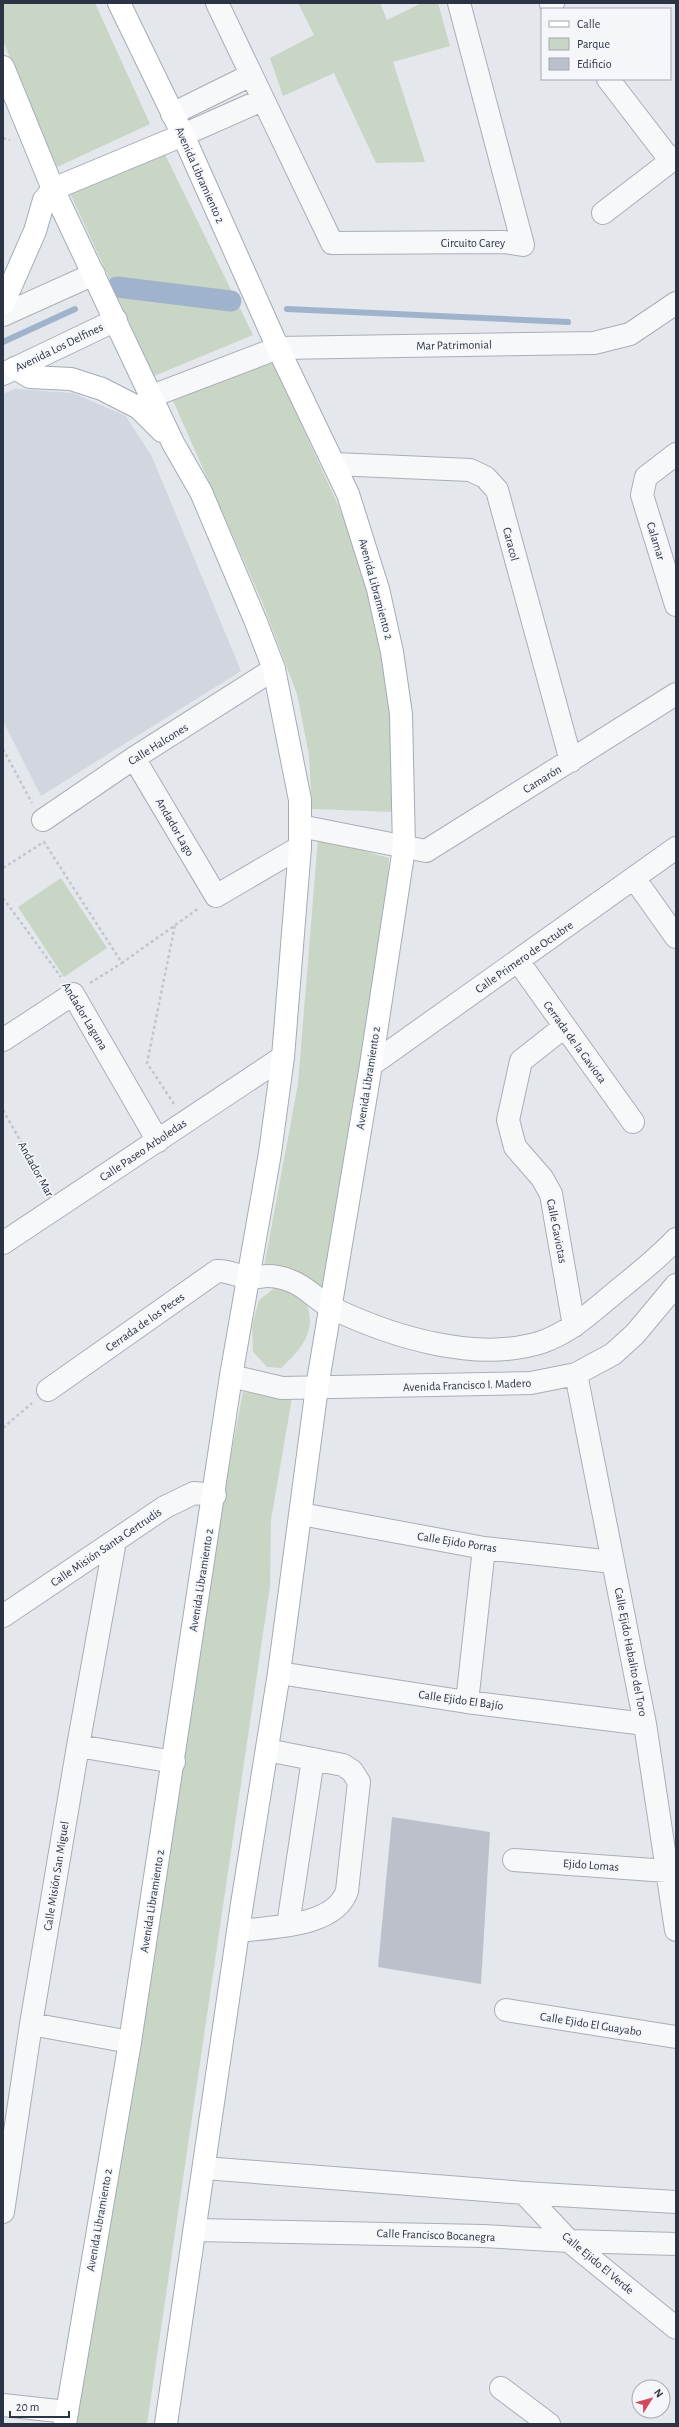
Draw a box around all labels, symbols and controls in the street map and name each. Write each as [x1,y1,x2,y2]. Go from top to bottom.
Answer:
legend [541,8,671,80]
text: Calle [577,18,600,30]
text: Parque [577,38,610,50]
text: Edificio [577,58,612,70]
street label: Avenida Libramiento 2 [173,125,227,226]
street label: Circuito Carey [441,237,505,250]
street label: Avenida Los Delfines [13,321,105,373]
street label: Mar Patrimonial [416,338,492,352]
street label: Calamar [645,521,667,562]
street label: Caracol [501,526,521,562]
street label: Avenida Libramiento 2 [357,537,395,641]
street label: Calle Halcones [126,721,190,767]
street label: Camarón [521,763,563,795]
street label: Andador Lago [154,796,196,858]
street label: Calle Primero de Octubre [473,919,575,995]
street label: Andador Laguna [60,980,110,1052]
street label: Cerrada de la Gaviota [541,999,609,1086]
street label: Avenida Libramiento 2 [354,1025,382,1130]
street label: Calle Paseo Arboledas [97,1117,189,1183]
street label: Andador Mar [16,1139,56,1199]
street label: Calle Gaviotas [545,1198,569,1264]
street label: Cerrada de los Peces [103,1290,187,1354]
street label: Avenida Francisco I. Madero [403,1377,532,1393]
street label: Calle Misión Santa Gertrudis [48,1505,164,1589]
street label: Avenida Libramiento 2 [187,1527,215,1632]
street label: Calle Ejido Porras [416,1530,498,1555]
street label: Calle Ejido Habalito del Toro [612,1586,649,1718]
street label: Calle Ejido El Bajío [418,1688,504,1713]
street label: Calle Misión San Miguel [41,1820,71,1932]
street label: Avenida Libramiento 2 [138,1848,166,1953]
street label: Ejido Lomas [563,1857,619,1874]
street label: Calle Ejido El Guayabo [539,2010,643,2039]
street label: Avenida Libramiento 2 [84,2167,114,2272]
street label: Calle Francisco Bocanegra [376,2227,496,2243]
street label: Calle Ejido El Verde [559,2230,636,2297]
north arrow [631,2379,671,2419]
text: N [652,2387,665,2400]
scale bar [10,2393,69,2419]
text: 20 m [16,2401,39,2413]

